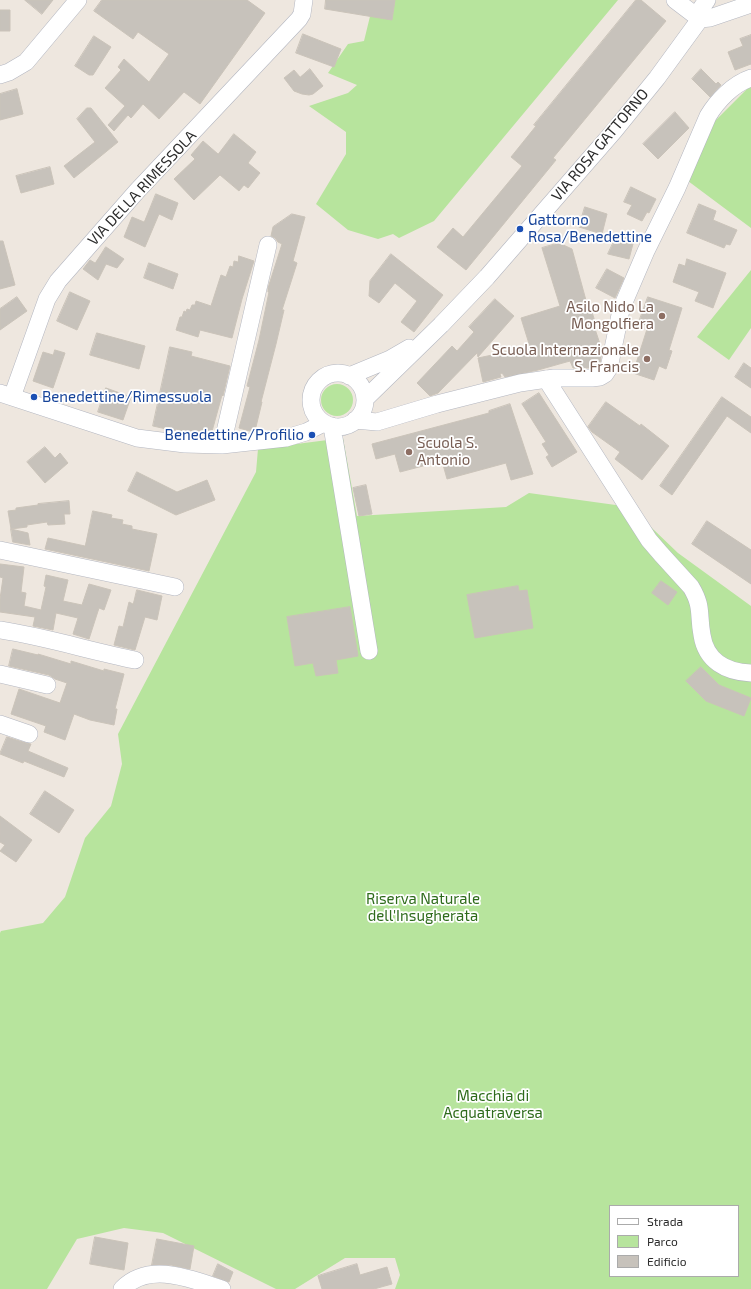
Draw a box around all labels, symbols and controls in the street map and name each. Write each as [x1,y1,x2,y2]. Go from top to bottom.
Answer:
street label: VIA ROSA GATTORNO [548,85,652,205]
street label: VIA DELLA RIMESSOLA [84,127,200,249]
place label: Gattorno Rosa/Benedettine [528,211,652,246]
marker: Gattorno Rosa/Benedettine [515,224,525,234]
place label: Asilo Nido La Mongolfiera [566,298,654,333]
marker: Asilo Nido La Mongolfiera [657,311,667,321]
place label: Scuola Internazionale S. Francis [491,341,639,376]
marker: Scuola Internazionale S. Francis [642,354,652,364]
place label: Benedettine/Rimessuola [42,388,212,406]
marker: Benedettine/Rimessuola [29,392,39,402]
place label: Benedettine/Profilio [165,426,304,444]
marker: Benedettine/Profilio [307,430,317,440]
place label: Scuola S. Antonio [417,434,478,469]
marker: Scuola S. Antonio [404,447,414,457]
park label: Riserva Naturale dell'Insugherata [366,890,480,925]
park label: Macchia di Acquatraversa [443,1087,543,1122]
legend [609,1205,739,1277]
text: Strada [647,1214,683,1228]
text: Parco [647,1234,678,1248]
text: Edificio [647,1254,687,1268]

